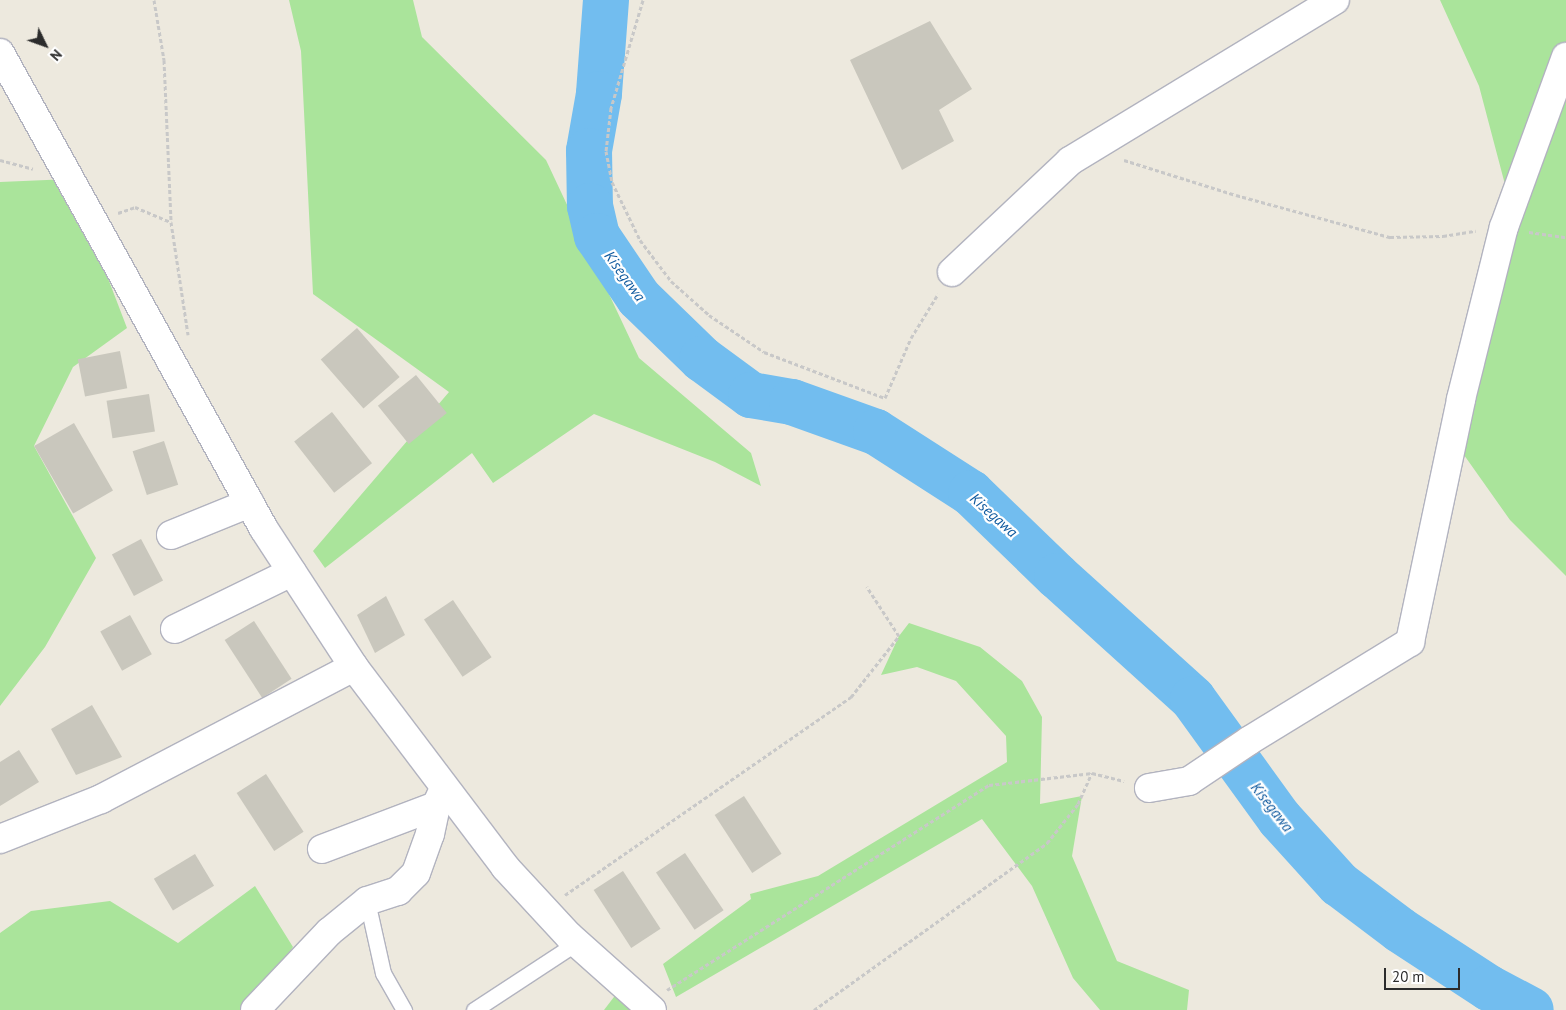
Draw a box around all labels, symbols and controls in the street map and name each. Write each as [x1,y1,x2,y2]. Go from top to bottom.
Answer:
north arrow [20,20,70,70]
text: N [46,46,66,64]
water label: Kisegawa [601,247,649,305]
water label: Kisegawa [967,489,1021,541]
water label: Kisegawa [1247,779,1297,835]
scale bar [1386,958,1462,990]
text: 20 m [1392,967,1425,986]

